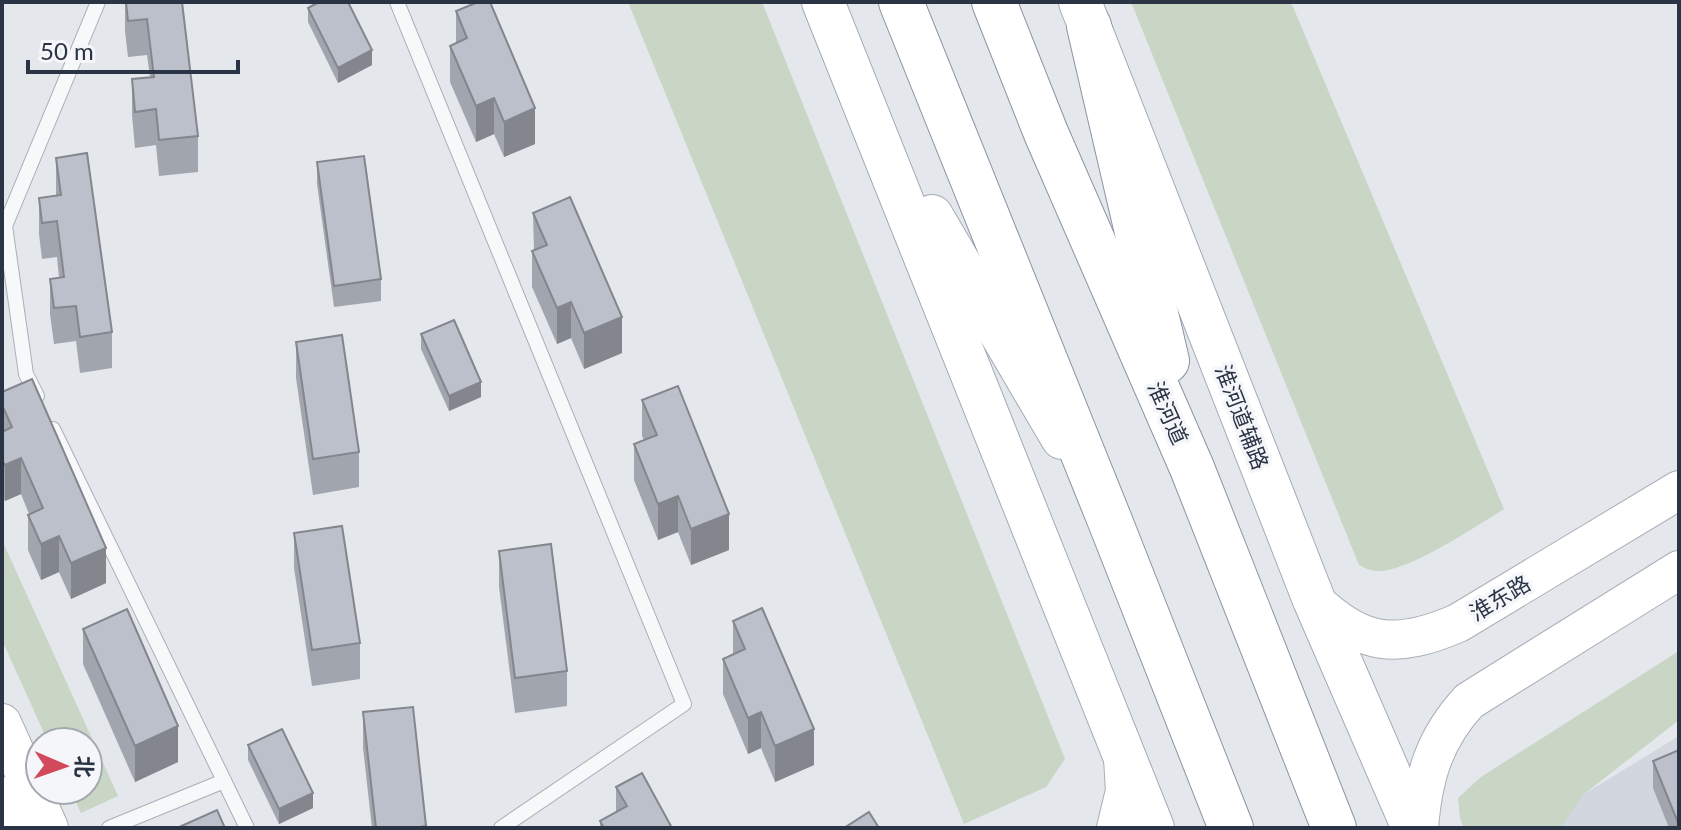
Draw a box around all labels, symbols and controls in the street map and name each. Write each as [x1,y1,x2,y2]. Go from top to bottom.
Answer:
scale bar [28,24,238,74]
text: 50 m [40,36,94,65]
street label: 淮河道辅路 [1210,361,1275,473]
street label: 淮河道 [1143,377,1194,448]
street label: 淮东路 [1464,569,1535,626]
north arrow [24,726,104,806]
text: 北 [71,755,98,778]

